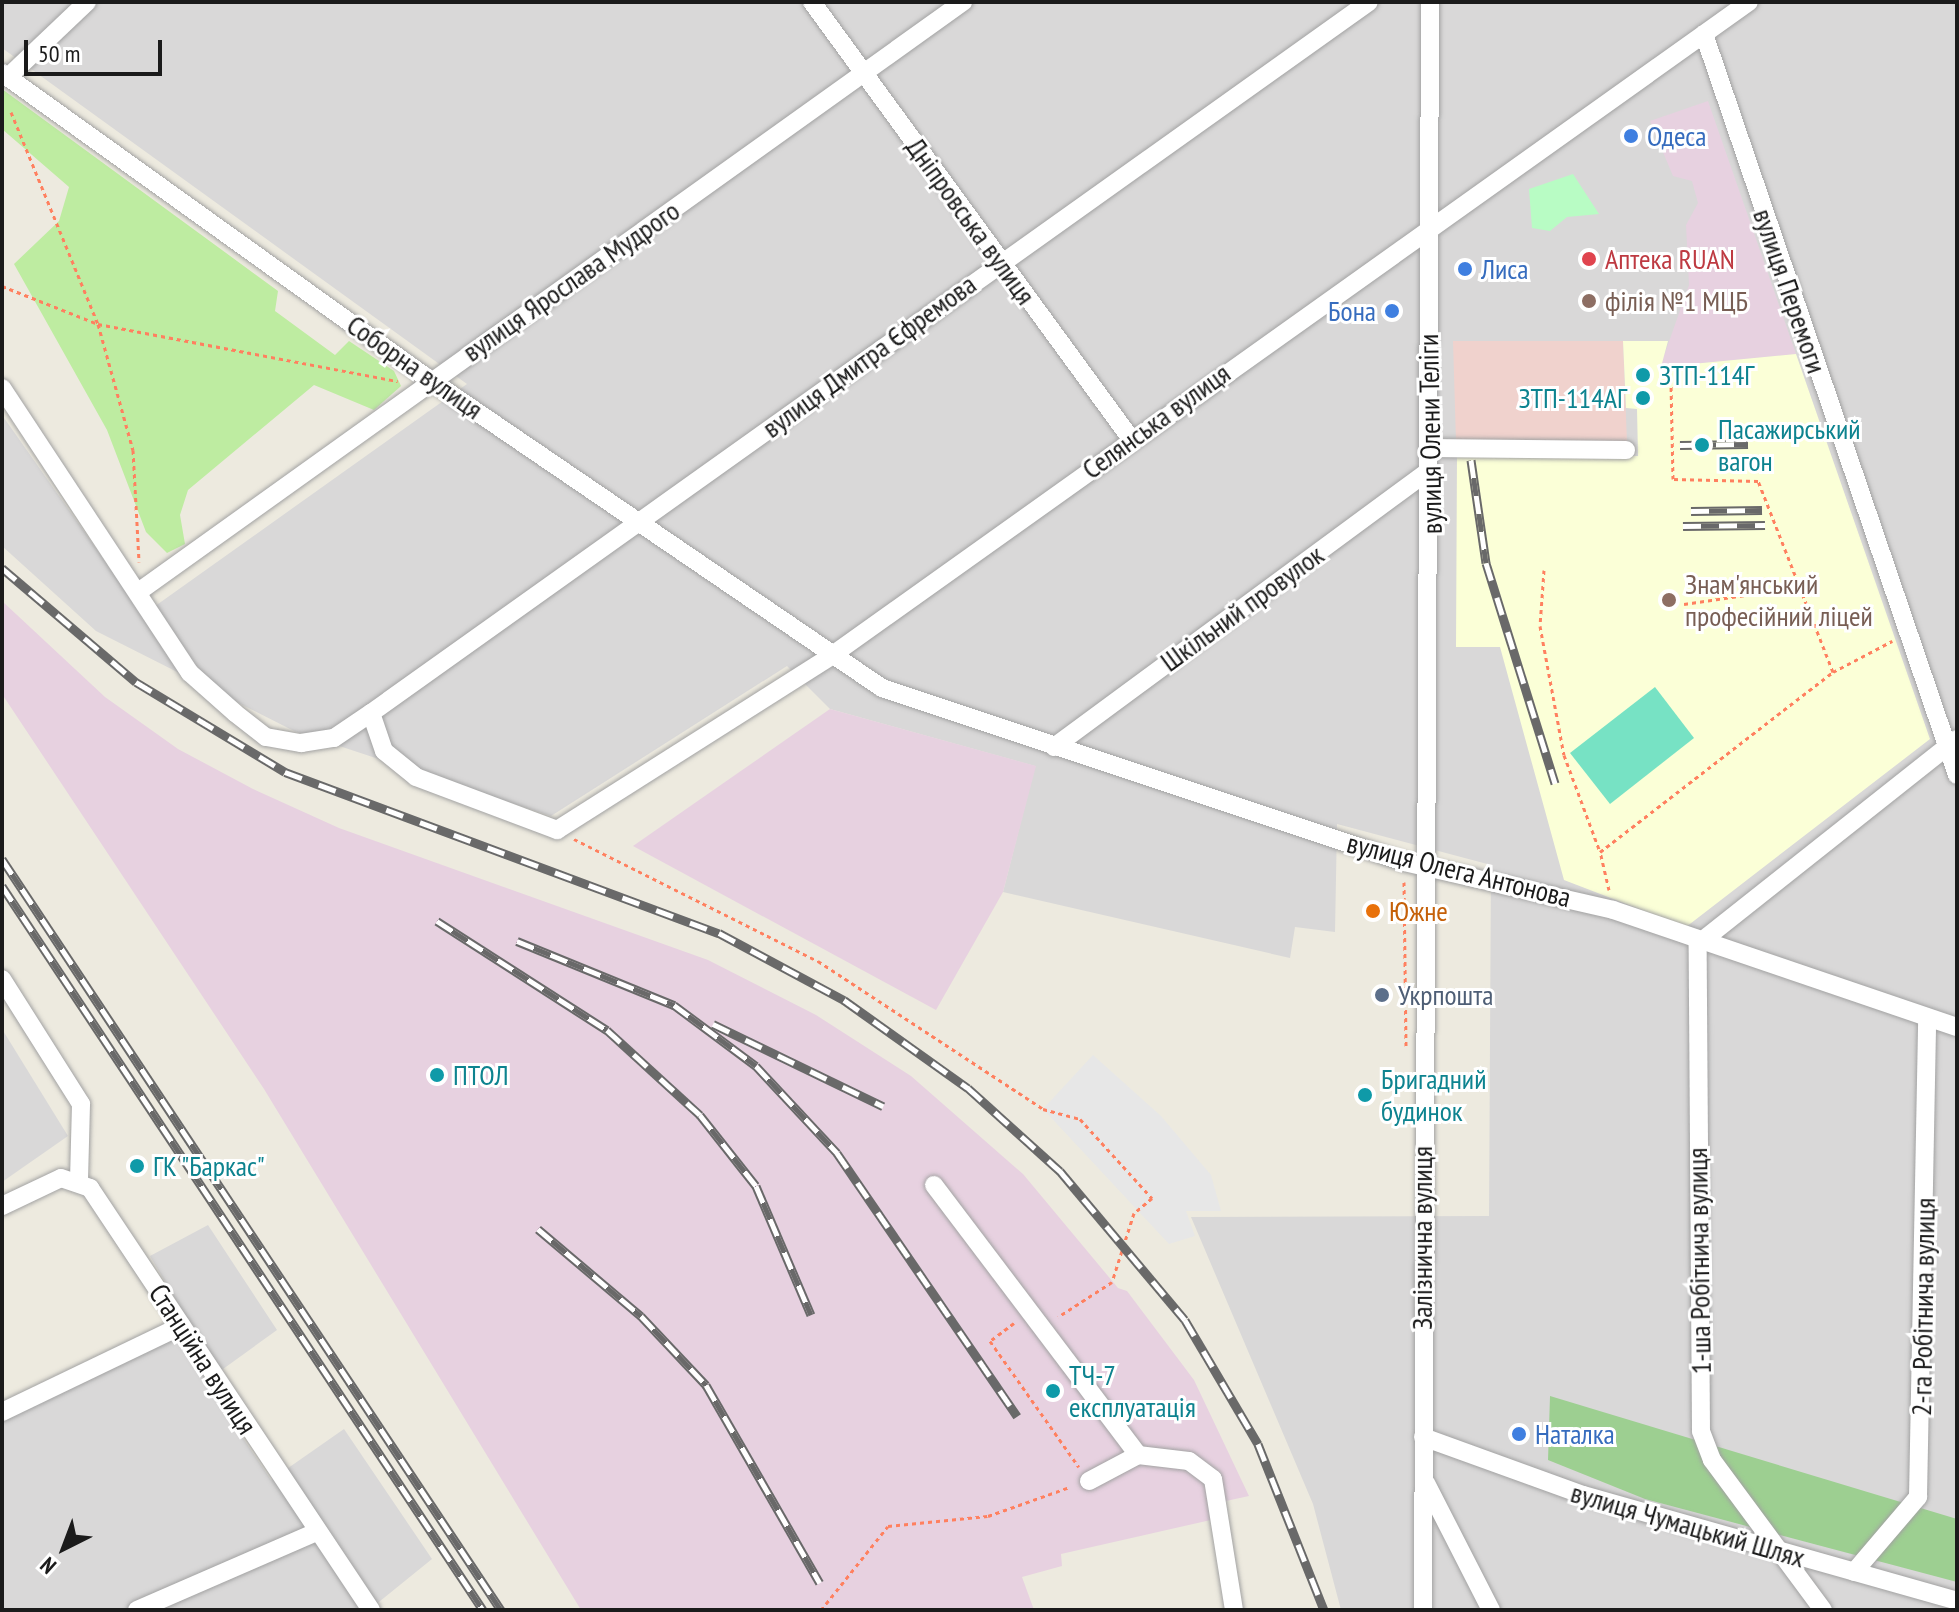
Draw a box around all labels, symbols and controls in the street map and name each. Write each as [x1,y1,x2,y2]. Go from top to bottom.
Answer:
scale bar [28,24,166,74]
text: 50 m [38,38,80,69]
place label: Одеса [1647,119,1706,153]
marker: Одеса [1622,127,1640,145]
street label: Дніпровська вулиця [899,131,1043,311]
street label: вулиця Ярослава Мудрого [456,194,686,368]
street label: вулиця Перемоги [1746,204,1834,378]
place label: Аптека RUAN [1605,242,1735,276]
marker: Аптека RUAN [1580,250,1598,268]
place label: Лиса [1481,252,1529,286]
marker: Лиса [1456,260,1474,278]
street label: вулиця Дмитра Єфремова [756,267,982,445]
place label: філія №1 МЦБ [1605,284,1748,318]
marker: філія №1 МЦБ [1580,292,1598,310]
place label: Бона [1328,294,1376,328]
marker: Бона [1383,302,1401,320]
street label: Соборна вулиця [341,308,489,426]
street label: вулиця Олени Теліги [1411,333,1449,535]
street label: Селянська вулиця [1076,356,1236,486]
place label: ЗТП-114Г [1659,358,1754,392]
marker: ЗТП-114Г [1634,366,1652,384]
place label: ЗТП-114АГ [1518,381,1627,415]
marker: ЗТП-114АГ [1634,389,1652,407]
place label: Пасажирський вагон [1718,412,1861,478]
marker: Пасажирський вагон [1693,436,1711,454]
street label: Шкільний провулок [1154,538,1330,678]
place label: Знам'янський професійний ліцей [1685,567,1873,633]
marker: Знам'янський професійний ліцей [1660,591,1678,609]
street label: вулиця Олега Антонова [1343,826,1575,914]
place label: Южне [1389,894,1448,928]
marker: Южне [1364,902,1382,920]
place label: Укрпошта [1398,978,1493,1012]
marker: Укрпошта [1373,986,1391,1004]
place label: ПТОЛ [453,1058,509,1092]
place label: Бригадний будинок [1381,1062,1486,1128]
marker: ПТОЛ [428,1066,446,1084]
marker: Бригадний будинок [1356,1086,1374,1104]
street label: Залізнична вулиця [1405,1146,1439,1330]
street label: 1-ша Робітнича вулиця [1680,1147,1718,1375]
place label: ГК "Баркас" [153,1149,266,1183]
marker: ГК "Баркас" [128,1157,146,1175]
street label: 2-га Робітнича вулиця [1904,1198,1942,1416]
street label: Станційна вулиця [142,1278,264,1440]
place label: ТЧ-7 експлуатація [1069,1358,1196,1424]
marker: ТЧ-7 експлуатація [1044,1382,1062,1400]
place label: Наталка [1535,1417,1615,1451]
marker: Наталка [1510,1425,1528,1443]
street label: вулиця Чумацький Шлях [1567,1476,1809,1574]
north arrow [24,1508,104,1588]
text: N [34,1551,62,1580]

